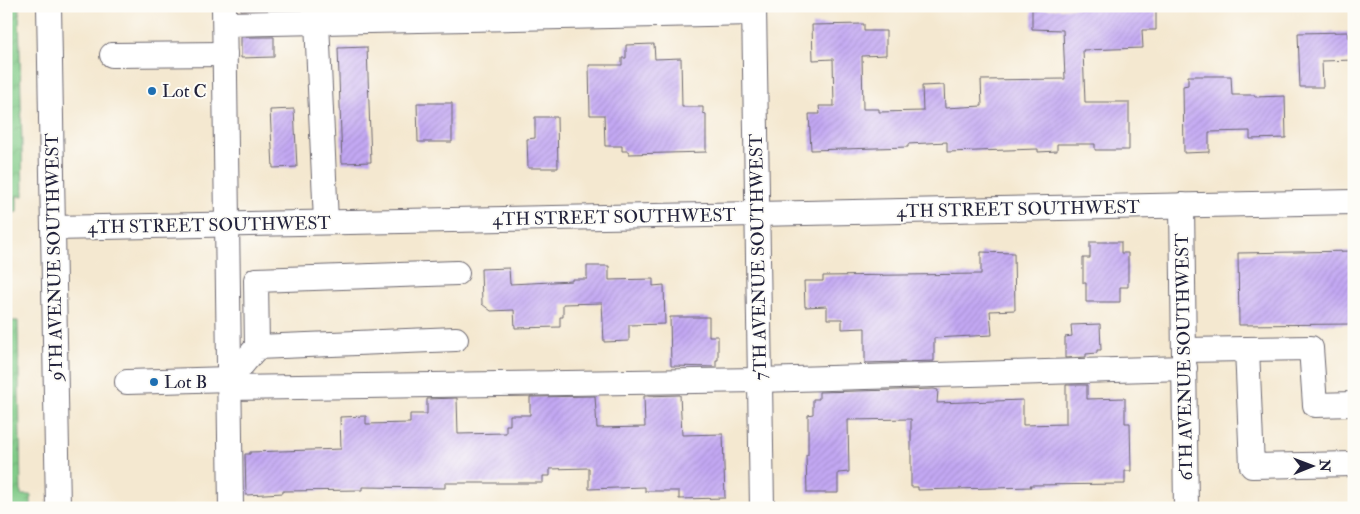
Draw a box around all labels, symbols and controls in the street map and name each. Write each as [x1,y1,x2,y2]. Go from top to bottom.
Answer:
place label: Lot C [162,80,207,103]
marker: Lot C [146,85,158,97]
street label: 9TH AVENUE SOUTHWEST [41,132,68,383]
street label: 7TH AVENUE SOUTHWEST [745,133,772,380]
street label: 4TH STREET SOUTHWEST [896,196,1140,223]
street label: 4TH STREET SOUTHWEST [492,204,736,231]
street label: 4TH STREET SOUTHWEST [87,212,331,239]
street label: 6TH AVENUE SOUTHWEST [1171,233,1198,481]
place label: Lot B [164,371,207,394]
marker: Lot B [148,376,160,388]
north arrow [1288,442,1338,492]
text: N [1316,458,1333,473]

